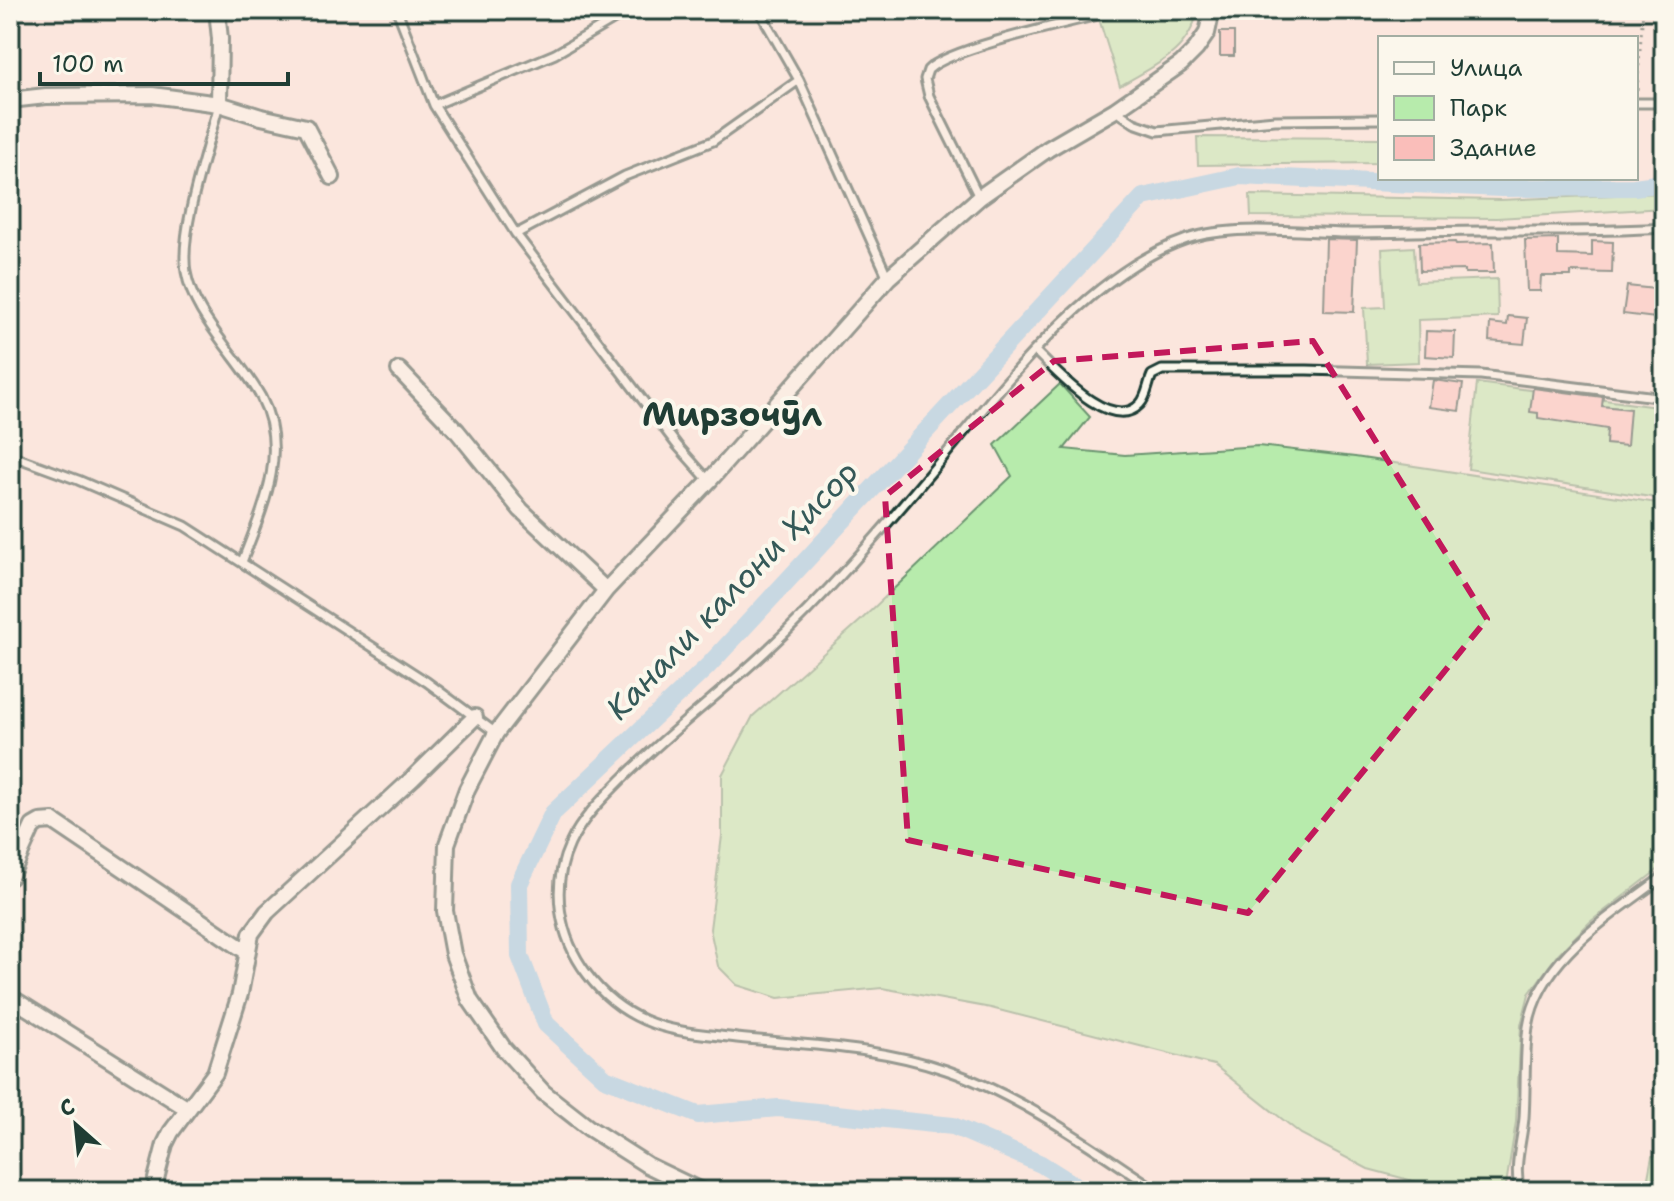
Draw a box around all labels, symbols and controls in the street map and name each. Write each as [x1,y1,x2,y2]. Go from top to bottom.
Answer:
scale bar [40,36,288,86]
legend [1378,36,1638,180]
text: 100 m [52,48,124,80]
text: Улица [1450,52,1523,84]
text: Парк [1450,92,1507,124]
text: Здание [1450,132,1537,164]
district label: Мирзочӯл [642,391,823,437]
water label: Канали калони Ҳисор [596,450,867,729]
north arrow [36,1085,116,1165]
text: С [55,1092,80,1124]

